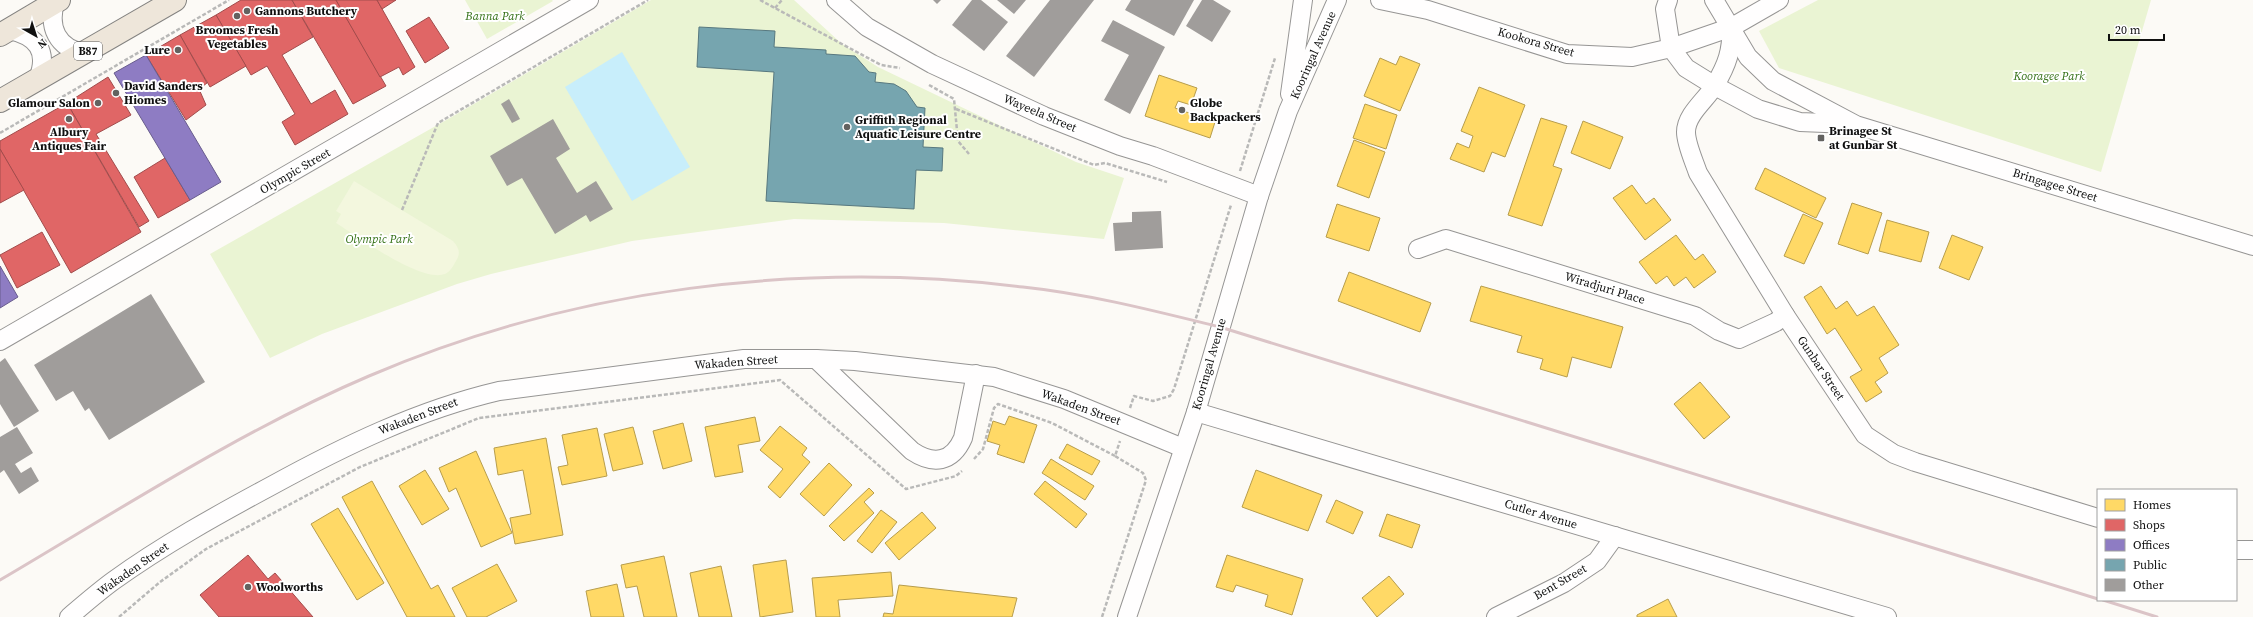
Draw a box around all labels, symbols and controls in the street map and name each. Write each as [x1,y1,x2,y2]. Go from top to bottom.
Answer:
place label: Gannons Butchery [255,3,358,19]
marker: Gannons Butchery [242,6,252,16]
park label: Banna Park [464,8,525,24]
street label: Kooringal Avenue [1286,8,1340,102]
marker: Broomes Fresh Vegetables [232,11,242,21]
north arrow [16,16,56,56]
scale bar [2109,16,2164,42]
place label: Broomes Fresh Vegetables [196,22,279,52]
text: 20 m [2115,22,2141,38]
street label: Kookora Street [1496,23,1576,61]
text: N [34,35,50,52]
road number: B87 [74,42,102,60]
place label: Lure [144,42,170,58]
marker: Lure [173,45,183,55]
park label: Kooragee Park [2012,68,2085,84]
place label: David Sanders Hiomes [124,78,203,108]
marker: David Sanders Hiomes [111,88,121,98]
street label: Wayeela Street [1001,90,1079,136]
place label: Glamour Salon [8,95,91,111]
place label: Globe Backpackers [1190,95,1261,125]
marker: Glamour Salon [93,98,103,108]
marker: Globe Backpackers [1177,105,1187,115]
place label: Griffith Regional Aquatic Leisure Centre [855,112,981,142]
marker: Albury Antiques Fair [64,114,74,124]
marker: Griffith Regional Aquatic Leisure Centre [842,122,852,132]
place label: Brinagee St at Gunbar St [1829,123,1898,153]
place label: Albury Antiques Fair [32,124,106,154]
marker: Brinagee St at Gunbar St [1816,133,1826,143]
street label: Olympic Street [257,144,333,198]
street label: Bringagee Street [2011,165,2099,205]
park label: Olympic Park [345,231,413,247]
street label: Wiradjuri Place [1563,268,1647,308]
street label: Kooringal Avenue [1188,316,1230,412]
street label: Gunbar Street [1794,333,1848,403]
street label: Wakaden Street [694,351,778,373]
street label: Wakaden Street [1039,385,1123,429]
street label: Wakaden Street [376,394,460,438]
legend [2097,489,2237,601]
street label: Cutler Avenue [1503,495,1579,533]
text: Homes [2133,497,2171,513]
text: Shops [2133,517,2165,533]
text: Offices [2133,537,2170,553]
street label: Wakaden Street [94,538,172,600]
text: Public [2133,557,2167,573]
street label: Bent Street [1531,560,1589,604]
text: Other [2133,577,2164,593]
place label: Woolworths [256,579,323,595]
marker: Woolworths [243,582,253,592]

